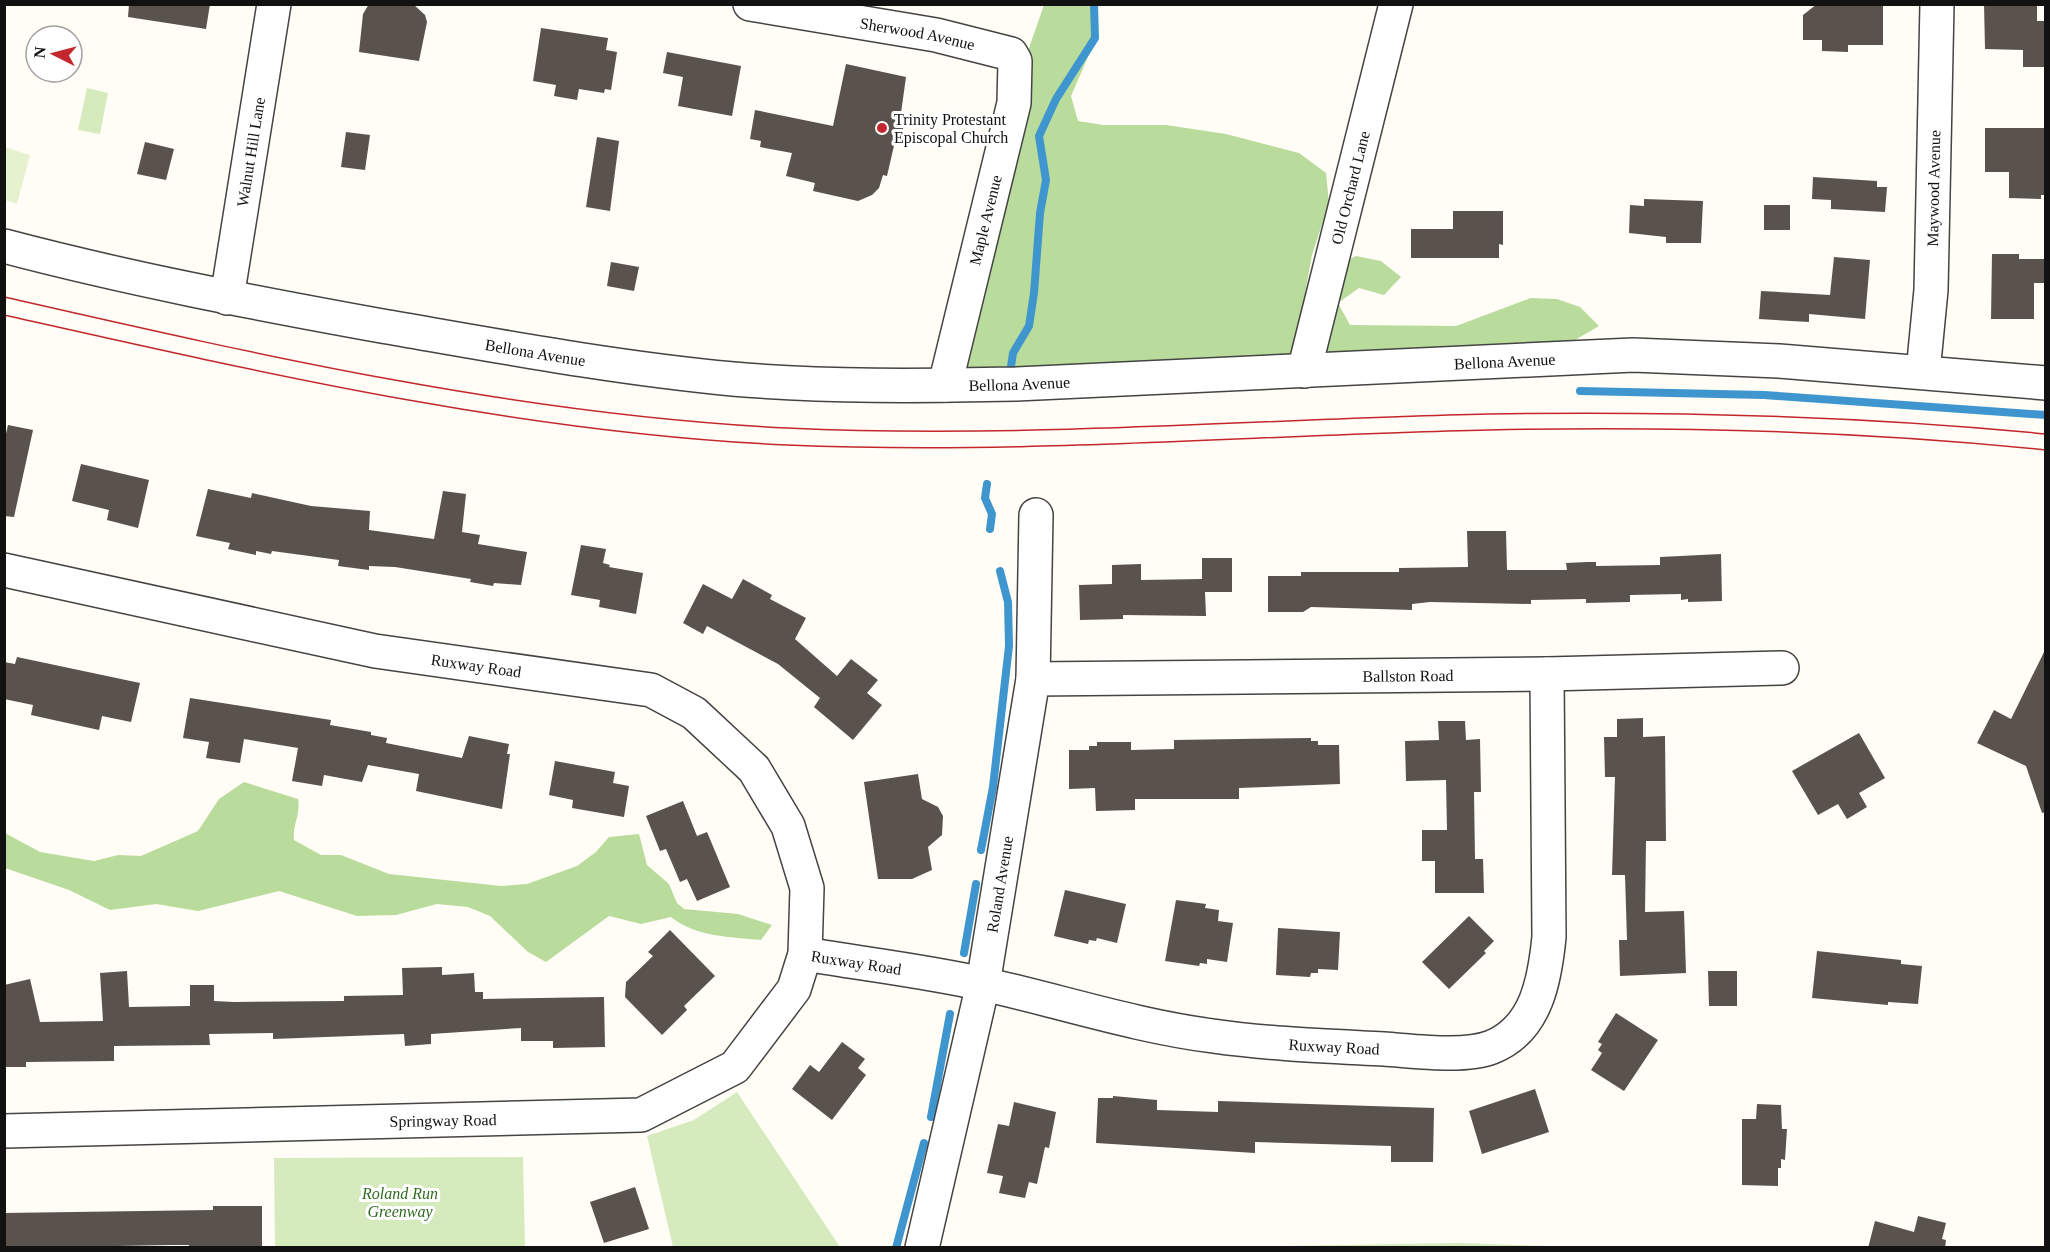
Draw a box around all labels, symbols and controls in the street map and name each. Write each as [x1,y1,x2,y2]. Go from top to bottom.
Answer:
street label: Sherwood Avenue [859,14,976,53]
north arrow [24,24,84,84]
text: N [31,45,49,59]
street label: Walnut Hill Lane [234,96,268,208]
place label: Trinity Protestant Episcopal Church [894,111,1008,147]
marker: Trinity Protestant Episcopal Church [875,121,889,135]
street label: Old Orchard Lane [1328,129,1373,246]
street label: Maywood Avenue [1924,130,1943,247]
street label: Maple Avenue [966,173,1006,267]
street label: Bellona Avenue [484,336,587,369]
street label: Bellona Avenue [1454,351,1556,372]
street label: Bellona Avenue [968,373,1070,394]
street label: Ruxway Road [430,651,522,681]
street label: Ballston Road [1362,667,1454,685]
street label: Roland Avenue [984,835,1016,934]
street label: Ruxway Road [810,947,903,978]
street label: Ruxway Road [1288,1036,1380,1058]
street label: Springway Road [389,1111,497,1131]
park label: Roland Run Greenway [361,1185,438,1221]

